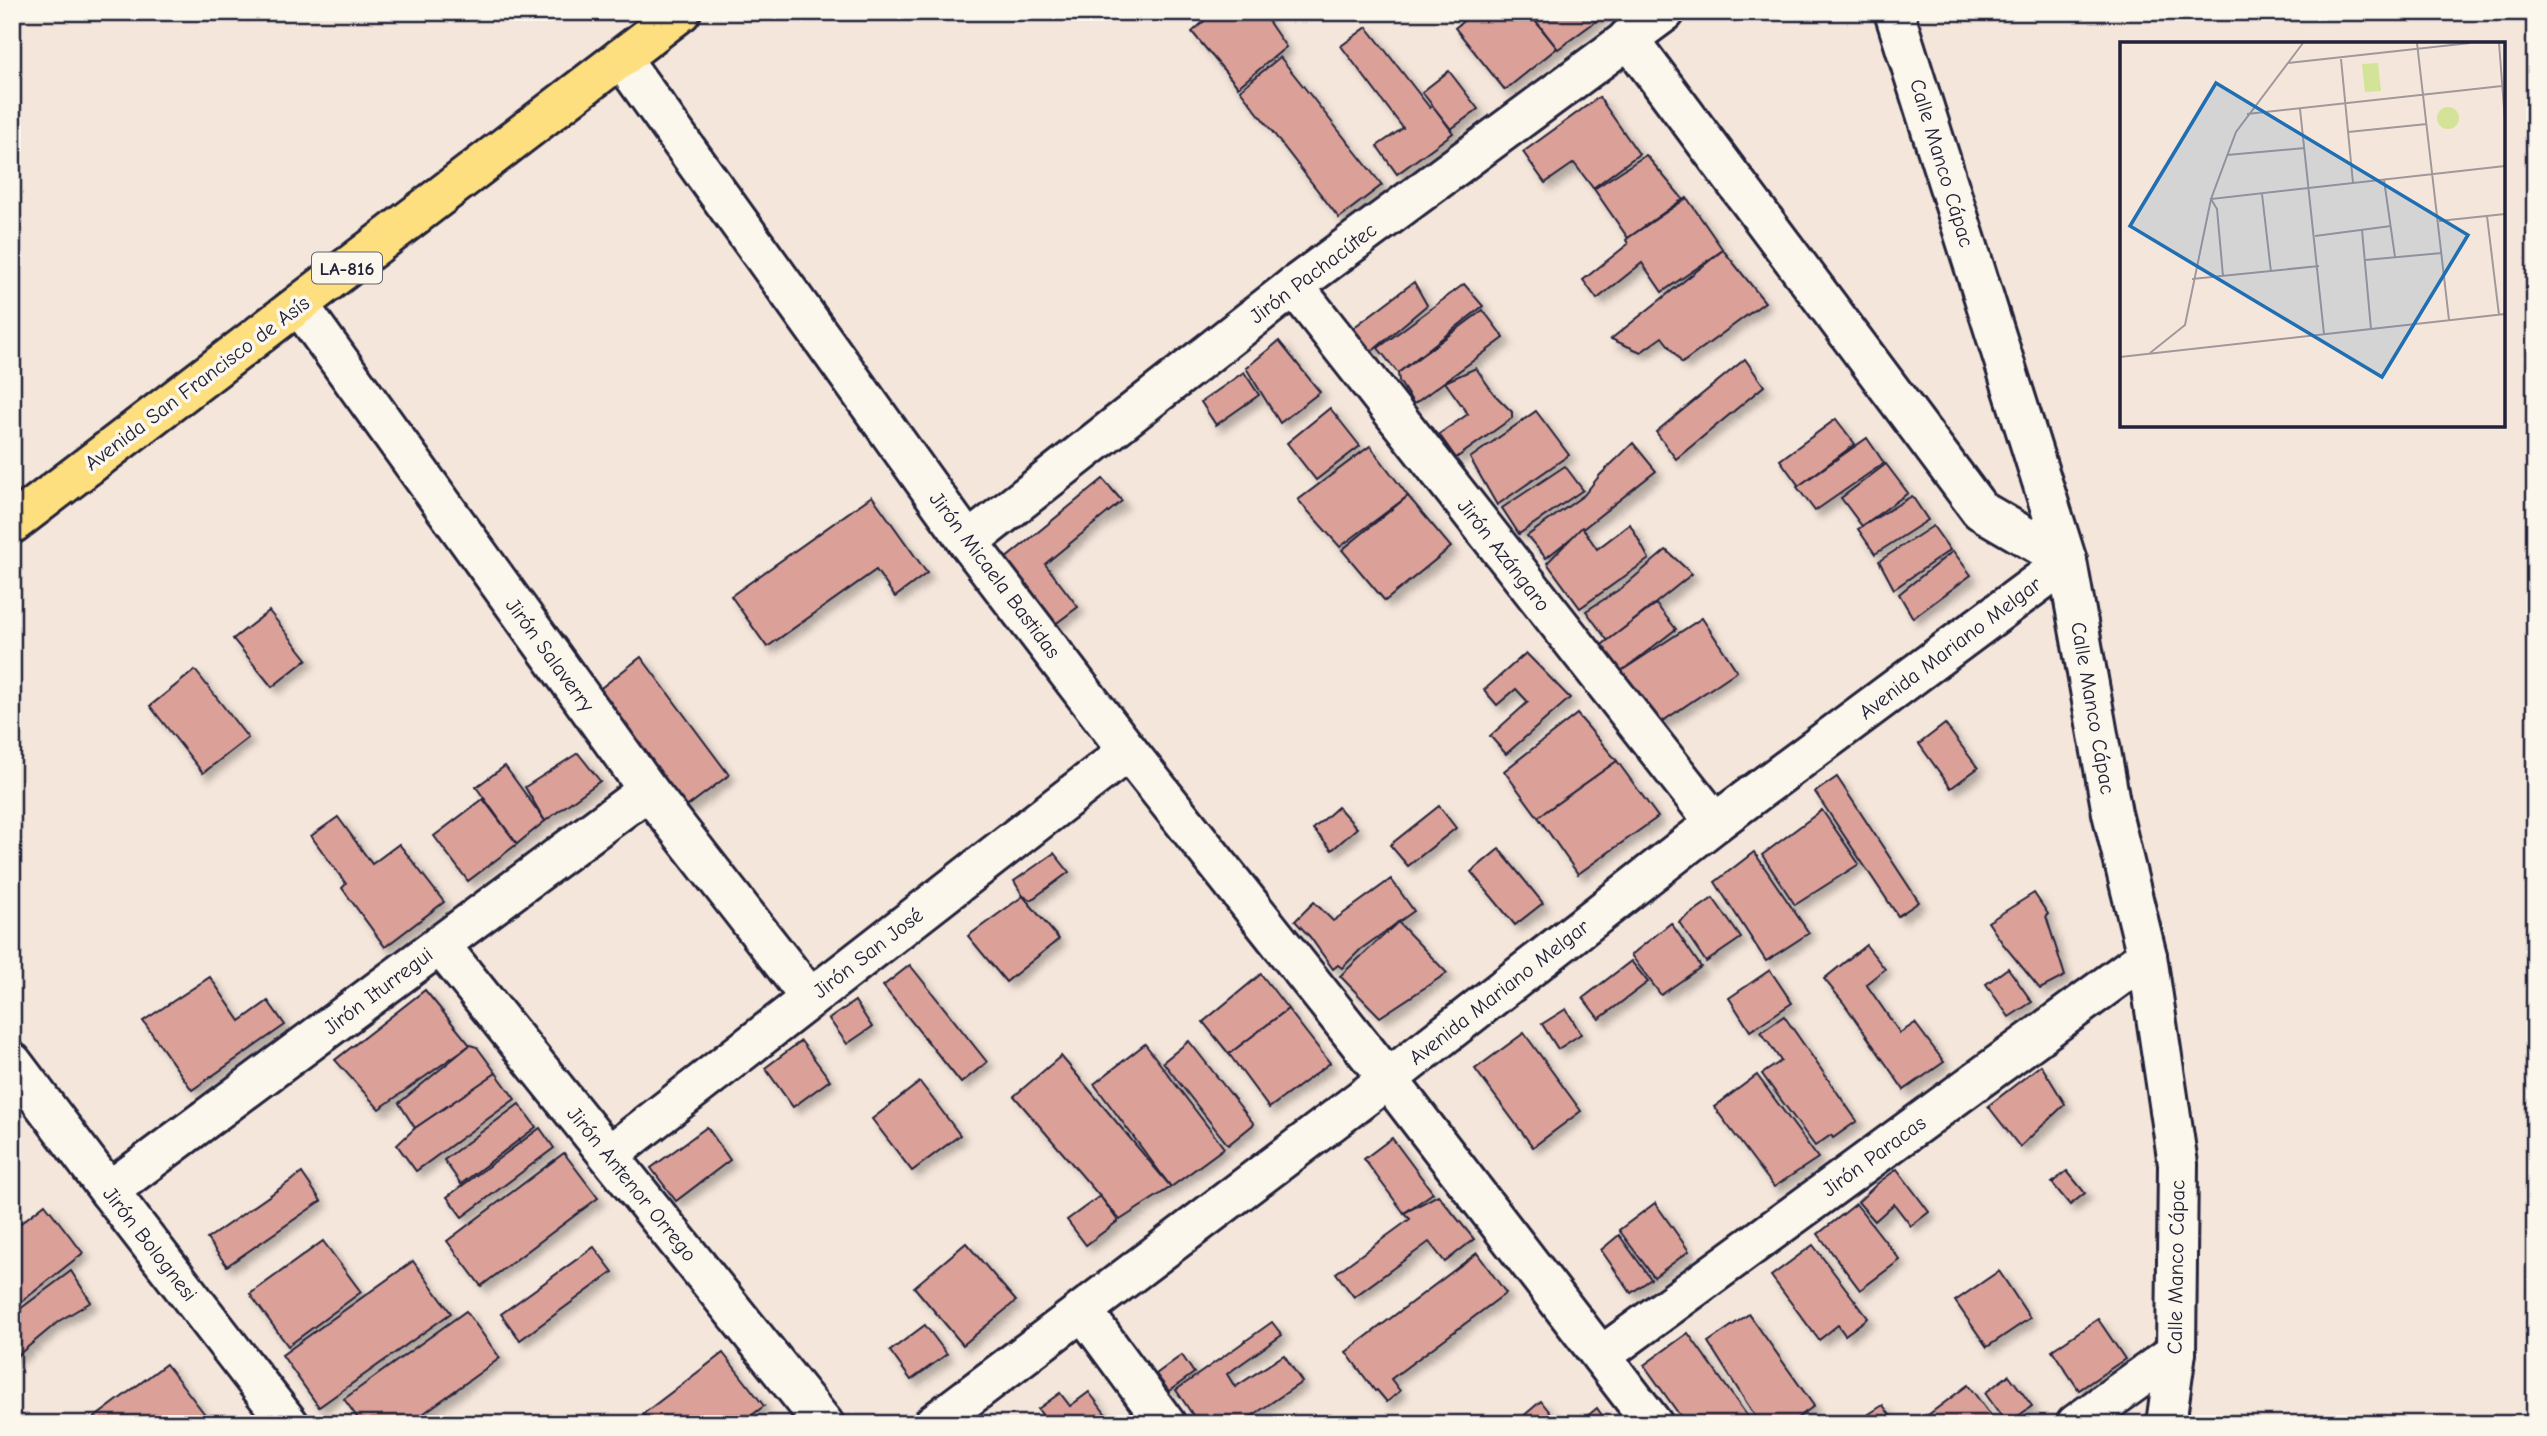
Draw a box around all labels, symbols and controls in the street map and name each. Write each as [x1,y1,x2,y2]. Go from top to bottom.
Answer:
inset map [2120,42,2505,427]
street label: Calle Manco Cápac [1905,76,1979,250]
street label: Jirón Pachacútec [1245,217,1381,329]
road number: LA-816 [312,252,382,284]
street label: Avenida San Francisco de Asís [80,291,314,475]
street label: Jirón Micaela Bastidas [925,487,1065,663]
street label: Jirón Azángaro [1453,494,1555,616]
street label: Avenida Mariano Melgar [1854,571,2046,724]
street label: Jirón Salaverry [501,593,600,717]
street label: Calle Manco Cápac [2066,620,2120,796]
street label: Jirón San José [808,903,928,1003]
street label: Avenida Mariano Melgar [1404,914,1594,1070]
street label: Jirón Iturregui [319,942,437,1040]
street label: Jirón Antenor Orrego [562,1102,702,1266]
street label: Jirón Paracas [1818,1110,1930,1202]
street label: Calle Manco Cápac [2162,1180,2190,1354]
street label: Jirón Bolognesi [98,1182,202,1306]

